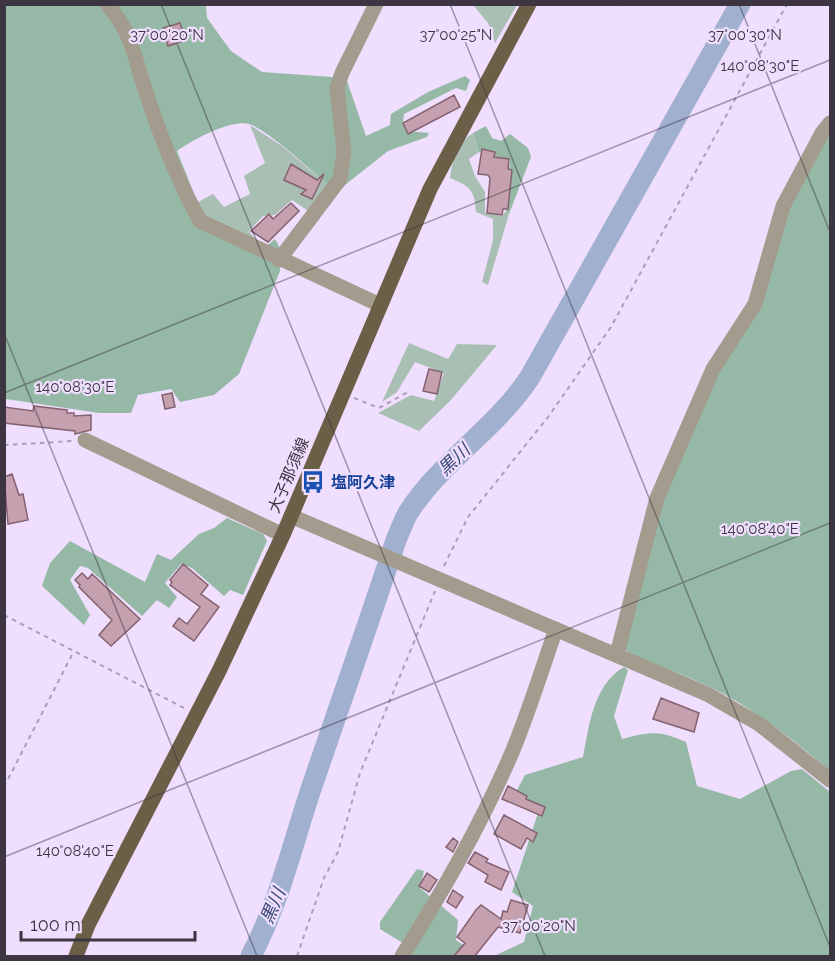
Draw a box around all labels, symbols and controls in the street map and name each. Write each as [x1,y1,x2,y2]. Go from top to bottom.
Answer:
text: 37°00'20"N [130,26,204,44]
text: 37°00'25"N [420,26,492,44]
text: 37°00'30"N [708,26,782,44]
text: 140°08'30"E [721,57,799,75]
text: 140°08'30"E [36,378,114,396]
street label: 大子那須線 [264,435,313,516]
water label: 黒川 [433,438,475,480]
bus stop icon: 塩阿久津 [300,469,326,495]
place label: 塩阿久津 [331,473,395,492]
text: 140°08'40"E [721,520,799,538]
text: 140°08'40"E [36,842,114,860]
water label: 黒川 [256,883,290,926]
scale bar [21,904,195,942]
text: 100 m [30,914,81,935]
text: 37°00'20"N [502,917,576,935]

